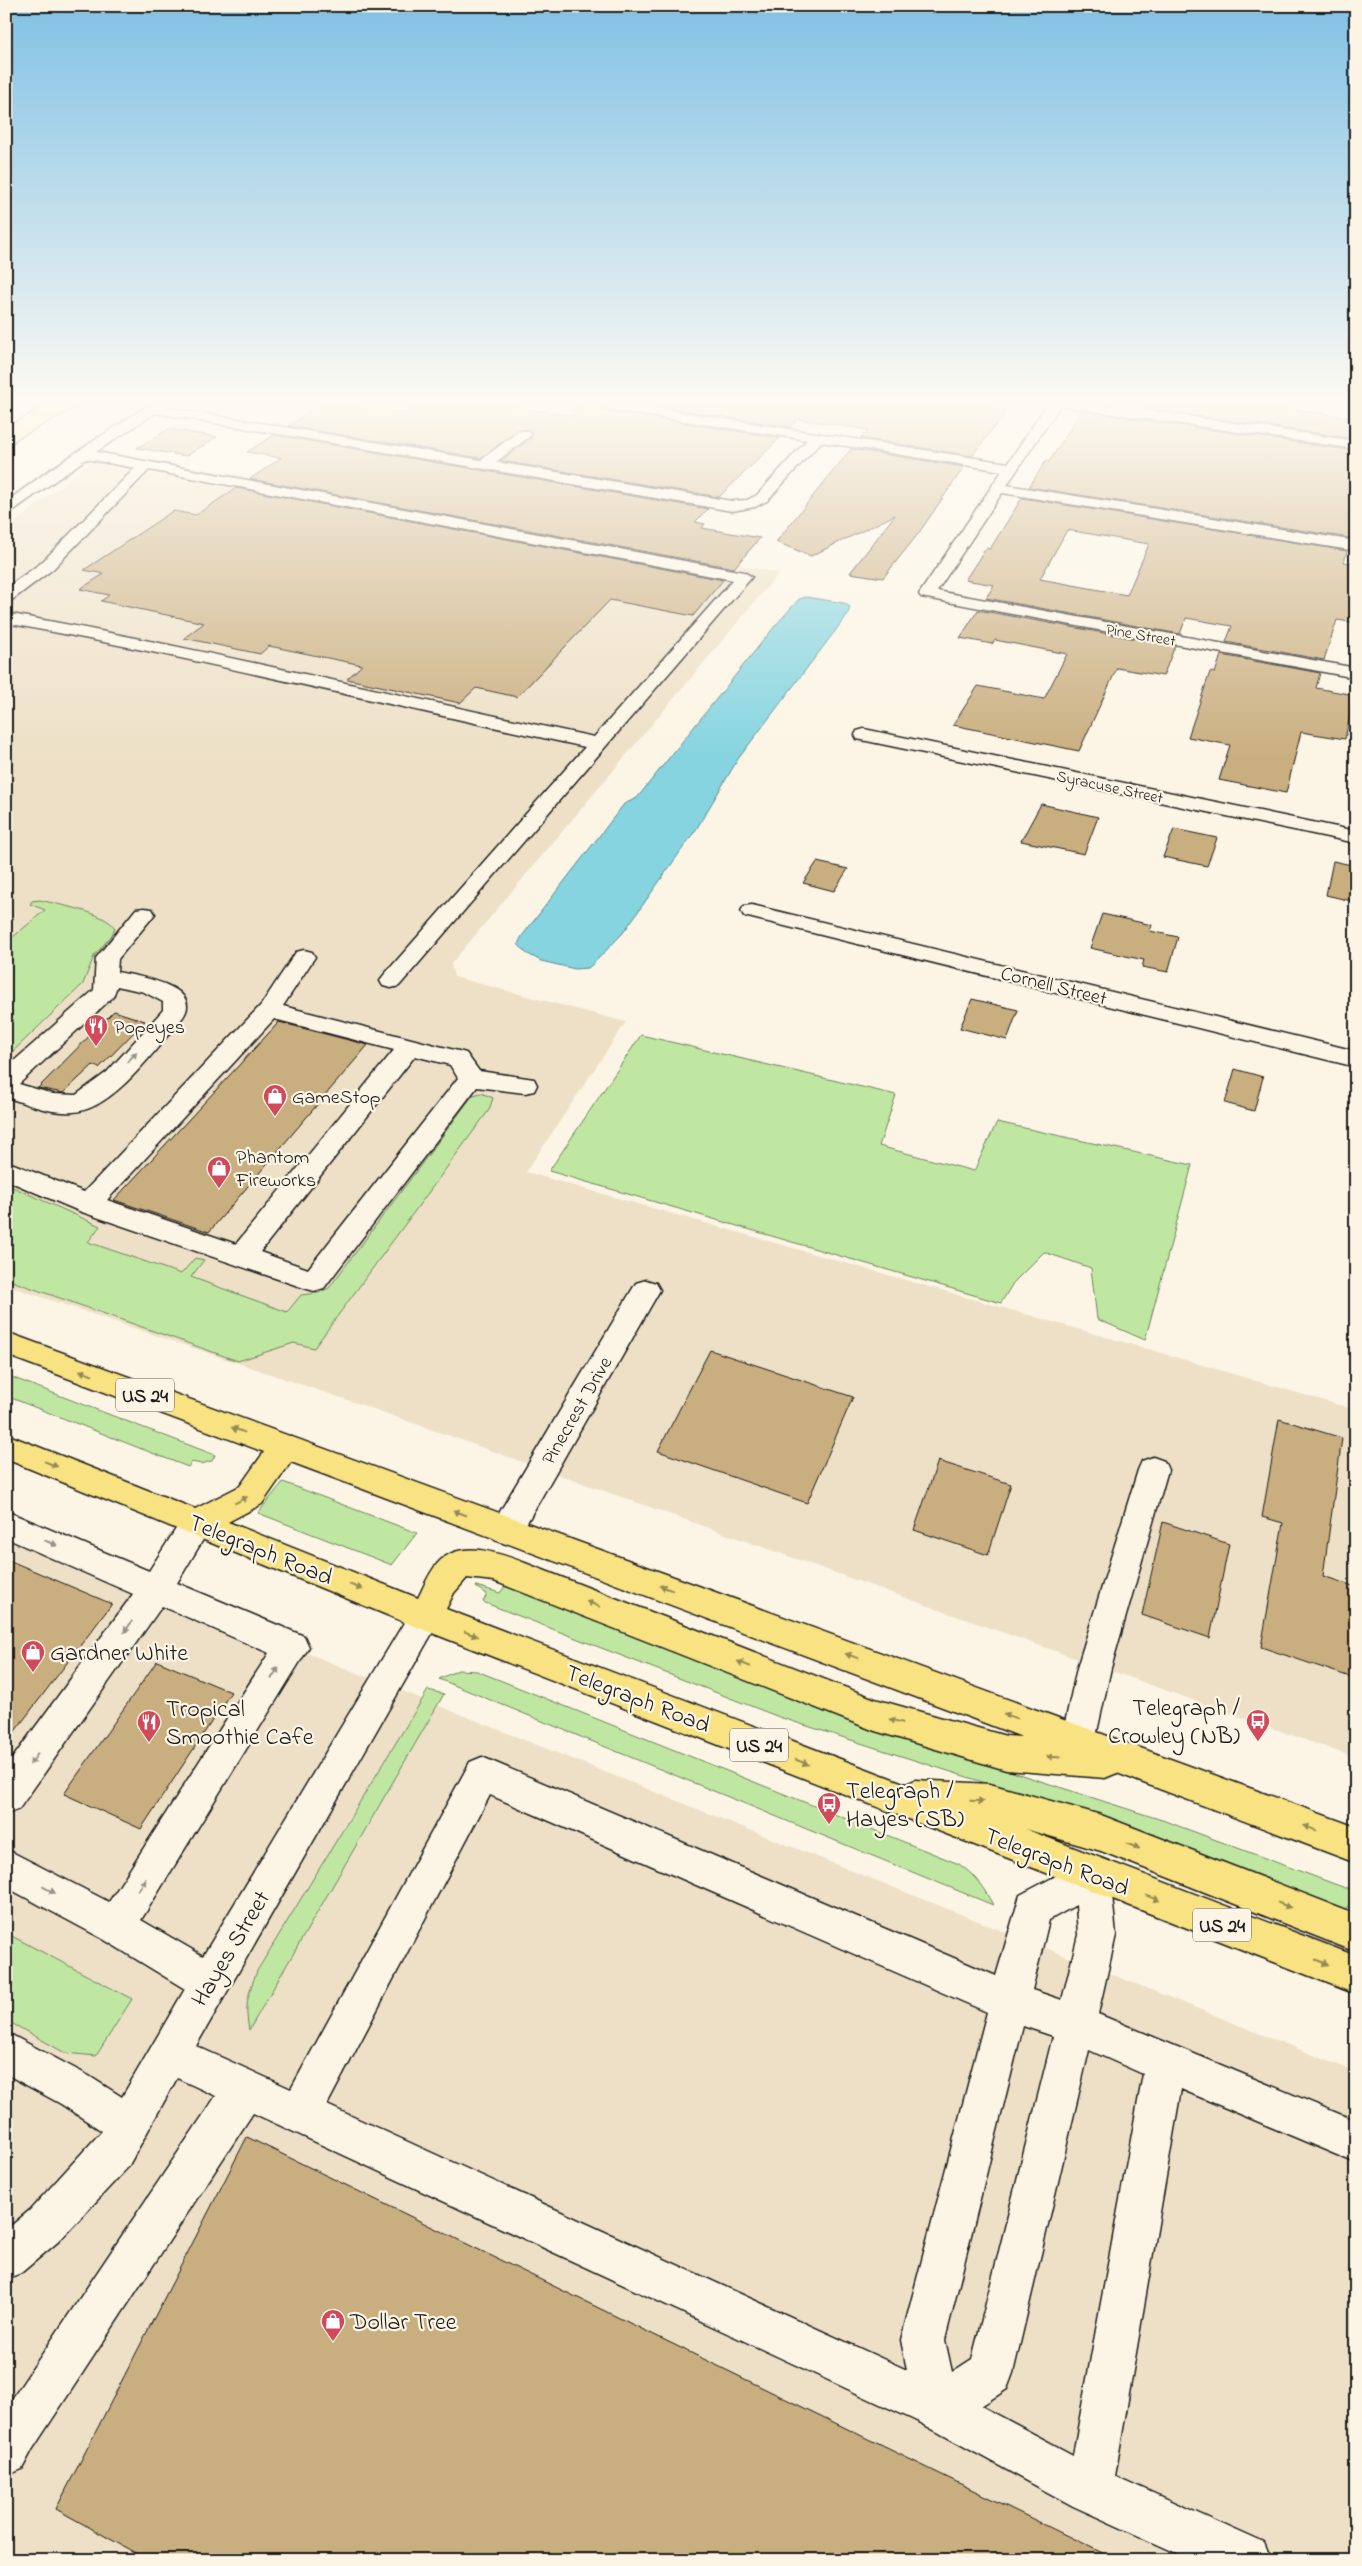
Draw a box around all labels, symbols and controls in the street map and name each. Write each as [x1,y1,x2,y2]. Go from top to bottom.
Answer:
street label: Pine Street [1104,618,1178,654]
street label: Syracuse Street [1054,765,1166,811]
street label: Cornell Street [997,960,1110,1015]
restaurant icon: Popeyes [83,1013,109,1047]
place label: Popeyes [114,1014,185,1043]
one-way arrow [126,1052,138,1064]
shop icon: GameStop [262,1083,288,1117]
place label: GameStop [292,1084,381,1113]
place label: Phantom Fireworks [235,1144,316,1196]
shop icon: Phantom Fireworks [206,1155,232,1189]
street label: Pinecrest Drive [535,1352,621,1471]
one-way arrow [78,1369,93,1377]
road number: US 24 [116,1378,174,1412]
one-way arrow [231,1426,246,1433]
one-way arrow [44,1461,59,1468]
one-way arrow [233,1496,248,1504]
street label: Telegraph Road [183,1507,338,1596]
one-way arrow [452,1509,467,1517]
one-way arrow [44,1539,58,1547]
one-way arrow [349,1584,363,1592]
one-way arrow [658,1584,673,1592]
one-way arrow [585,1600,600,1608]
one-way arrow [123,1620,133,1634]
one-way arrow [464,1630,479,1638]
place label: Gardner White [50,1637,188,1672]
shop icon: Gardner White [20,1639,46,1673]
one-way arrow [844,1652,859,1659]
street label: Telegraph Road [560,1657,715,1744]
one-way arrow [736,1660,751,1668]
one-way arrow [270,1667,279,1680]
place label: Telegraph / Crowley (NB) [1108,1692,1241,1756]
place label: Tropical Smoothie Cafe [166,1693,314,1756]
bus stop icon: Telegraph / Crowley (NB) [1245,1708,1271,1742]
restaurant icon: Tropical Smoothie Cafe [136,1709,162,1743]
one-way arrow [1003,1712,1018,1719]
one-way arrow [888,1717,903,1725]
road number: US 24 [730,1728,788,1762]
one-way arrow [29,1752,39,1766]
one-way arrow [1046,1752,1062,1760]
one-way arrow [795,1758,810,1766]
place label: Telegraph / Hayes (SB) [846,1775,964,1839]
bus stop icon: Telegraph / Hayes (SB) [816,1791,842,1825]
one-way arrow [969,1797,985,1805]
street label: Telegraph Road [979,1820,1134,1907]
one-way arrow [1302,1824,1317,1832]
one-way arrow [1125,1843,1140,1850]
one-way arrow [137,1879,147,1892]
street label: Hayes Street [184,1885,281,2014]
one-way arrow [42,1886,56,1894]
one-way arrow [1146,1895,1161,1903]
one-way arrow [1277,1901,1292,1909]
road number: US 24 [1193,1908,1251,1942]
one-way arrow [1315,1959,1329,1967]
place label: Dollar Tree [349,2306,457,2341]
shop icon: Dollar Tree [320,2308,346,2342]

